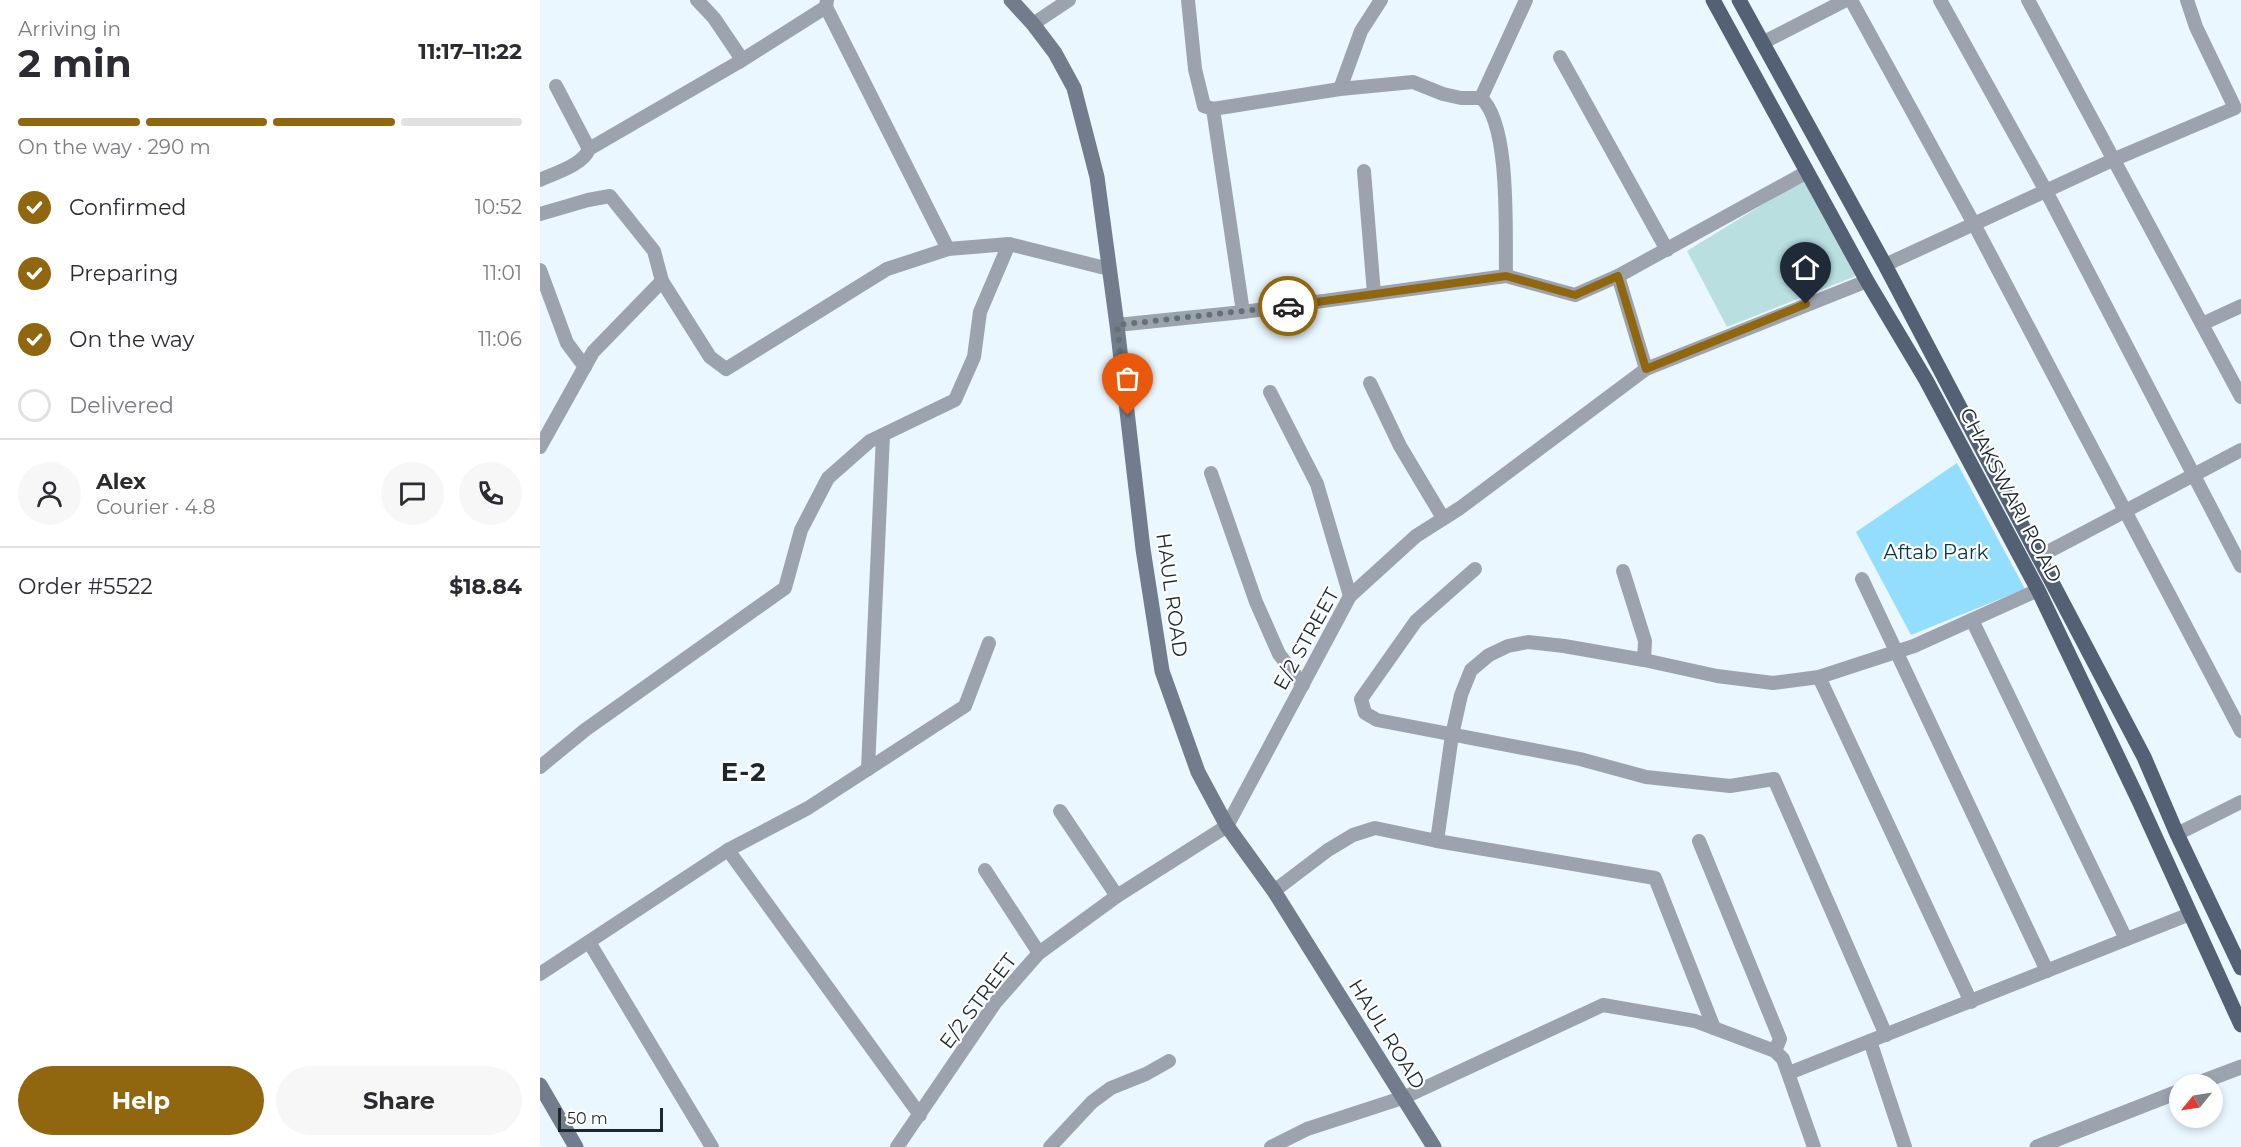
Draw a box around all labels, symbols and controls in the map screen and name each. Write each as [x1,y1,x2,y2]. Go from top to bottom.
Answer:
text: Arriving in [18,17,121,41]
text: 11:17–11:22 [418,38,522,65]
text: 2 min [18,39,132,87]
text: On the way · 290 m [18,135,211,159]
icon: check [18,191,51,224]
text: Confirmed [69,194,186,221]
text: 10:52 [475,195,522,219]
pin [1780,242,1831,304]
icon: home [1789,251,1822,284]
icon: check [18,257,51,290]
text: Preparing [69,260,178,287]
text: 11:01 [483,261,522,285]
courier [1258,276,1318,336]
icon: car [1272,290,1305,323]
icon: check [18,323,51,356]
text: On the way [69,326,194,353]
text: 11:06 [478,327,522,351]
pin [1102,353,1153,415]
icon: bag [1111,362,1144,395]
text: Delivered [69,392,174,419]
street label: CHAKSWARI ROAD [1955,404,2067,586]
button: person [18,462,81,525]
button: chat [381,462,444,525]
button: phone [459,462,522,525]
text: Alex [96,468,146,495]
text: Courier · 4.8 [96,495,215,519]
street label: HAUL ROAD [1151,531,1193,659]
park label: Aftab Park [1883,540,1989,564]
text: Order #5522 [18,573,153,600]
text: $18.84 [449,573,522,600]
street label: E/2 STREET [1268,583,1344,694]
district label: E-2 [721,756,767,788]
street label: E/2 STREET [934,948,1022,1053]
street label: HAUL ROAD [1344,975,1430,1093]
button: Help [18,1066,264,1135]
button: Share [276,1066,522,1135]
north arrow [2169,1074,2223,1128]
map controls [2169,1074,2223,1128]
scale bar [558,1105,663,1132]
text: 50 m [567,1109,608,1128]

